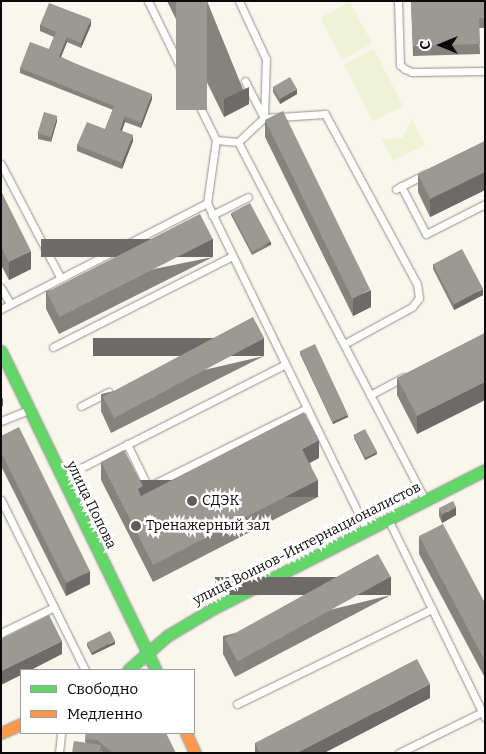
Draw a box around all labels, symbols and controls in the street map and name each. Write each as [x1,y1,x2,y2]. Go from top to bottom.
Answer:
north arrow [416,20,466,70]
text: С [417,41,434,49]
street label: улица Попова [62,458,120,552]
street label: улица Воинов-Интернационалистов [190,479,424,609]
place label: СДЭК [202,493,239,509]
marker: СДЭК [186,495,198,507]
place label: Тренажерный зал [146,518,270,534]
marker: Тренажерный зал [130,520,142,532]
legend [20,669,195,734]
text: Свободно [67,680,138,698]
text: Медленно [67,705,143,723]

